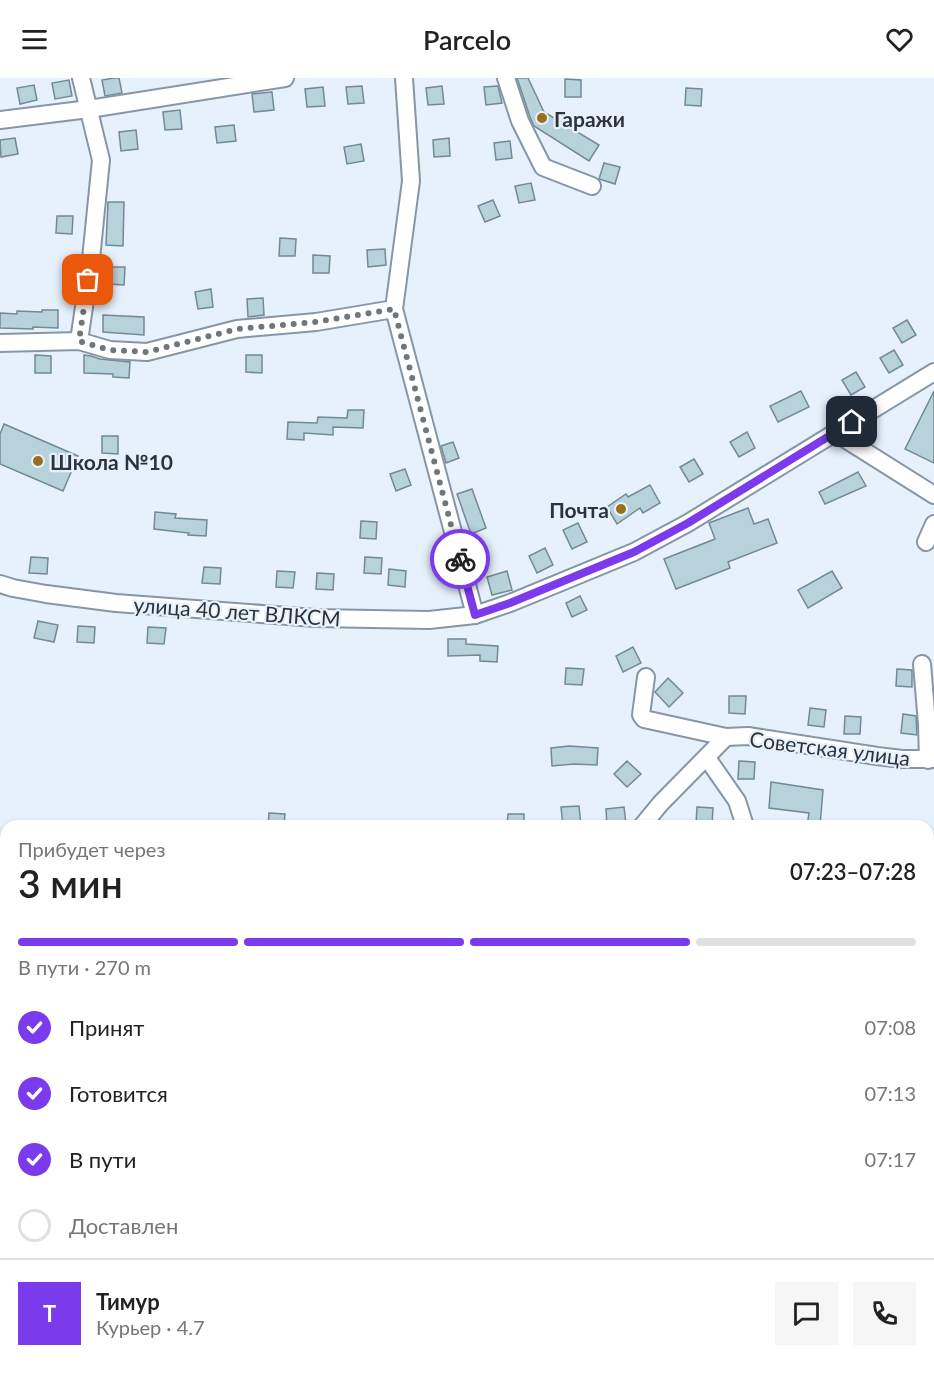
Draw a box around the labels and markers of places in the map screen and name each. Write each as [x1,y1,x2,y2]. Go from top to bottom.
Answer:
place label: Гаражи [554,106,625,131]
marker: Гаражи [535,111,549,125]
pin [62,254,113,305]
pin [826,396,877,447]
place label: Школа №10 [50,449,173,474]
marker: Школа №10 [31,454,45,468]
place label: Почта [549,497,609,522]
marker: Почта [614,502,628,516]

